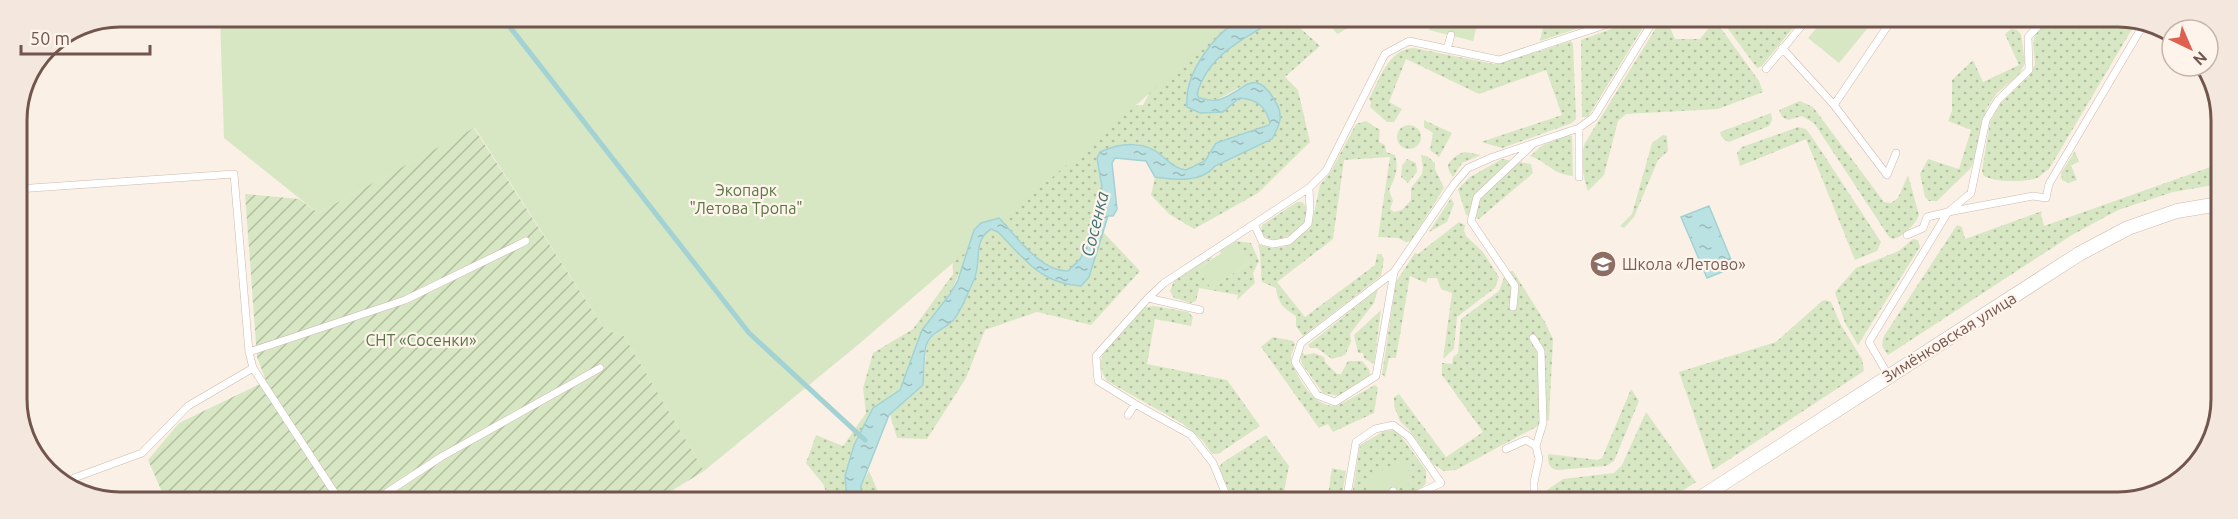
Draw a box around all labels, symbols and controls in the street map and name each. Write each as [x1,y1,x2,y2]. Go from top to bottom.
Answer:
scale bar [21,18,150,56]
north arrow [2160,18,2220,78]
text: 50 m [30,28,70,48]
text: N [2190,48,2211,69]
park label: Экопарк "Летова Тропа" [689,181,803,217]
water label: Сосенка [1076,189,1112,258]
school or university icon: Школа «Летово» [1588,249,1618,279]
place label: Школа «Летово» [1622,255,1746,273]
street label: Зимёнковская улица [1879,288,2019,386]
park label: СНТ «Сосенки» [365,331,477,349]

